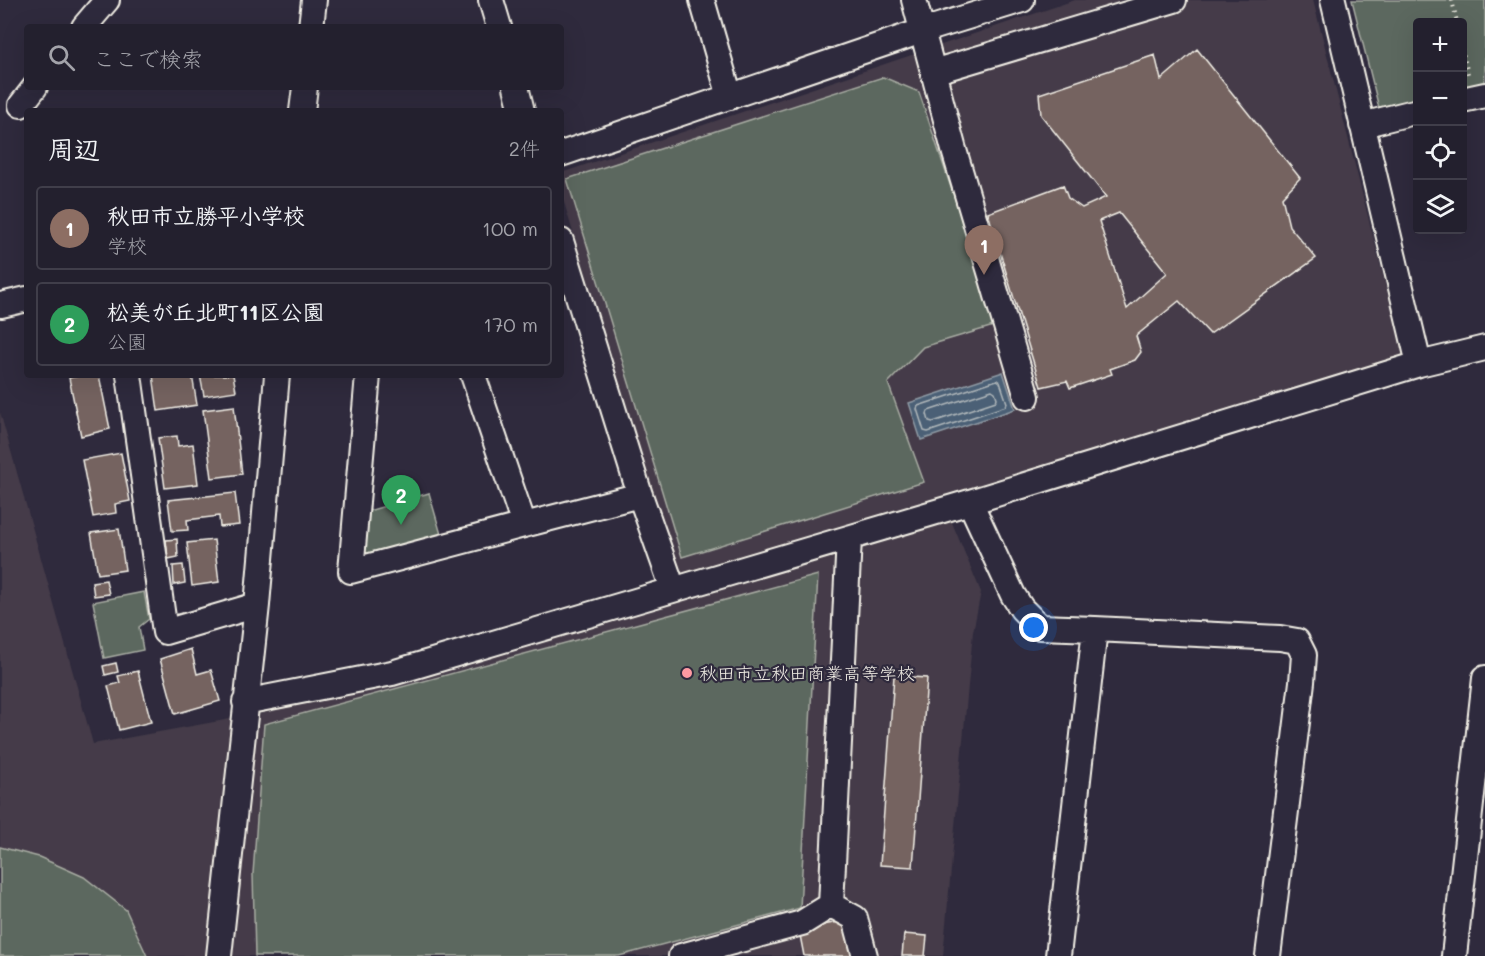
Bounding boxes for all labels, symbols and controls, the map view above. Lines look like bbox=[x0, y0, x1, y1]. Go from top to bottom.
map controls bbox=[1413, 18, 1467, 234]
button: + bbox=[1413, 18, 1467, 72]
search box bbox=[24, 24, 564, 90]
icon: search bbox=[45, 41, 78, 74]
text: ここで検索 bbox=[93, 44, 203, 73]
button: − bbox=[1413, 72, 1467, 126]
button: locate bbox=[1413, 126, 1467, 180]
text: 周辺 bbox=[48, 132, 100, 166]
text: 2件 bbox=[509, 135, 540, 161]
button: layers bbox=[1413, 180, 1467, 234]
text: 秋田市立勝平小学校 bbox=[107, 201, 305, 230]
text: 1 bbox=[65, 215, 74, 241]
text: 100 m bbox=[482, 215, 538, 241]
pin: 1 bbox=[964, 226, 1004, 275]
text: 学校 bbox=[107, 232, 147, 258]
text: 松美が丘北町11区公園 bbox=[107, 297, 325, 326]
text: 2 bbox=[64, 311, 75, 337]
text: 170 m bbox=[483, 311, 538, 337]
text: 公園 bbox=[107, 328, 147, 354]
pin: 2 bbox=[382, 476, 420, 525]
your location bbox=[1019, 613, 1048, 642]
place label: 秋田市立秋田商業高等学校 bbox=[699, 661, 915, 685]
marker: 秋田市立秋田商業高等学校 bbox=[680, 666, 694, 680]

